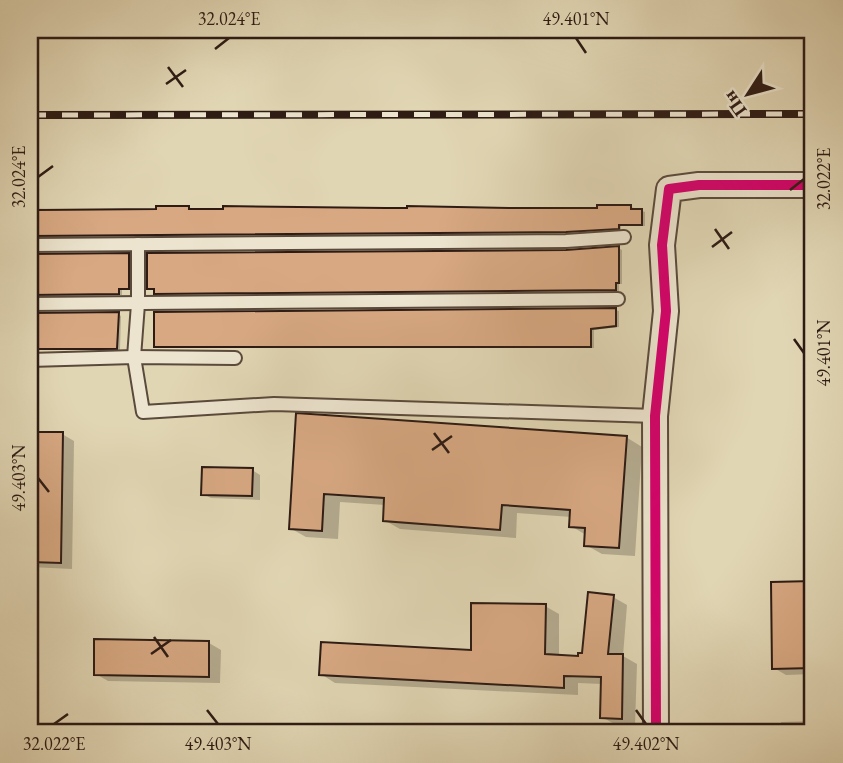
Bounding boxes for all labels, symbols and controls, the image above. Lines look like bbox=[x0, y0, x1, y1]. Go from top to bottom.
text: 32.024°E bbox=[198, 7, 260, 30]
text: 49.401°N bbox=[543, 7, 610, 30]
north arrow bbox=[714, 60, 784, 130]
text: Пн bbox=[717, 86, 752, 122]
text: 32.024°E bbox=[7, 146, 30, 208]
text: 32.022°E bbox=[812, 148, 835, 210]
text: 49.401°N bbox=[812, 319, 835, 386]
text: 49.403°N bbox=[7, 444, 30, 511]
text: 32.022°E bbox=[23, 732, 85, 755]
text: 49.403°N bbox=[185, 732, 252, 755]
text: 49.402°N bbox=[613, 732, 680, 755]

